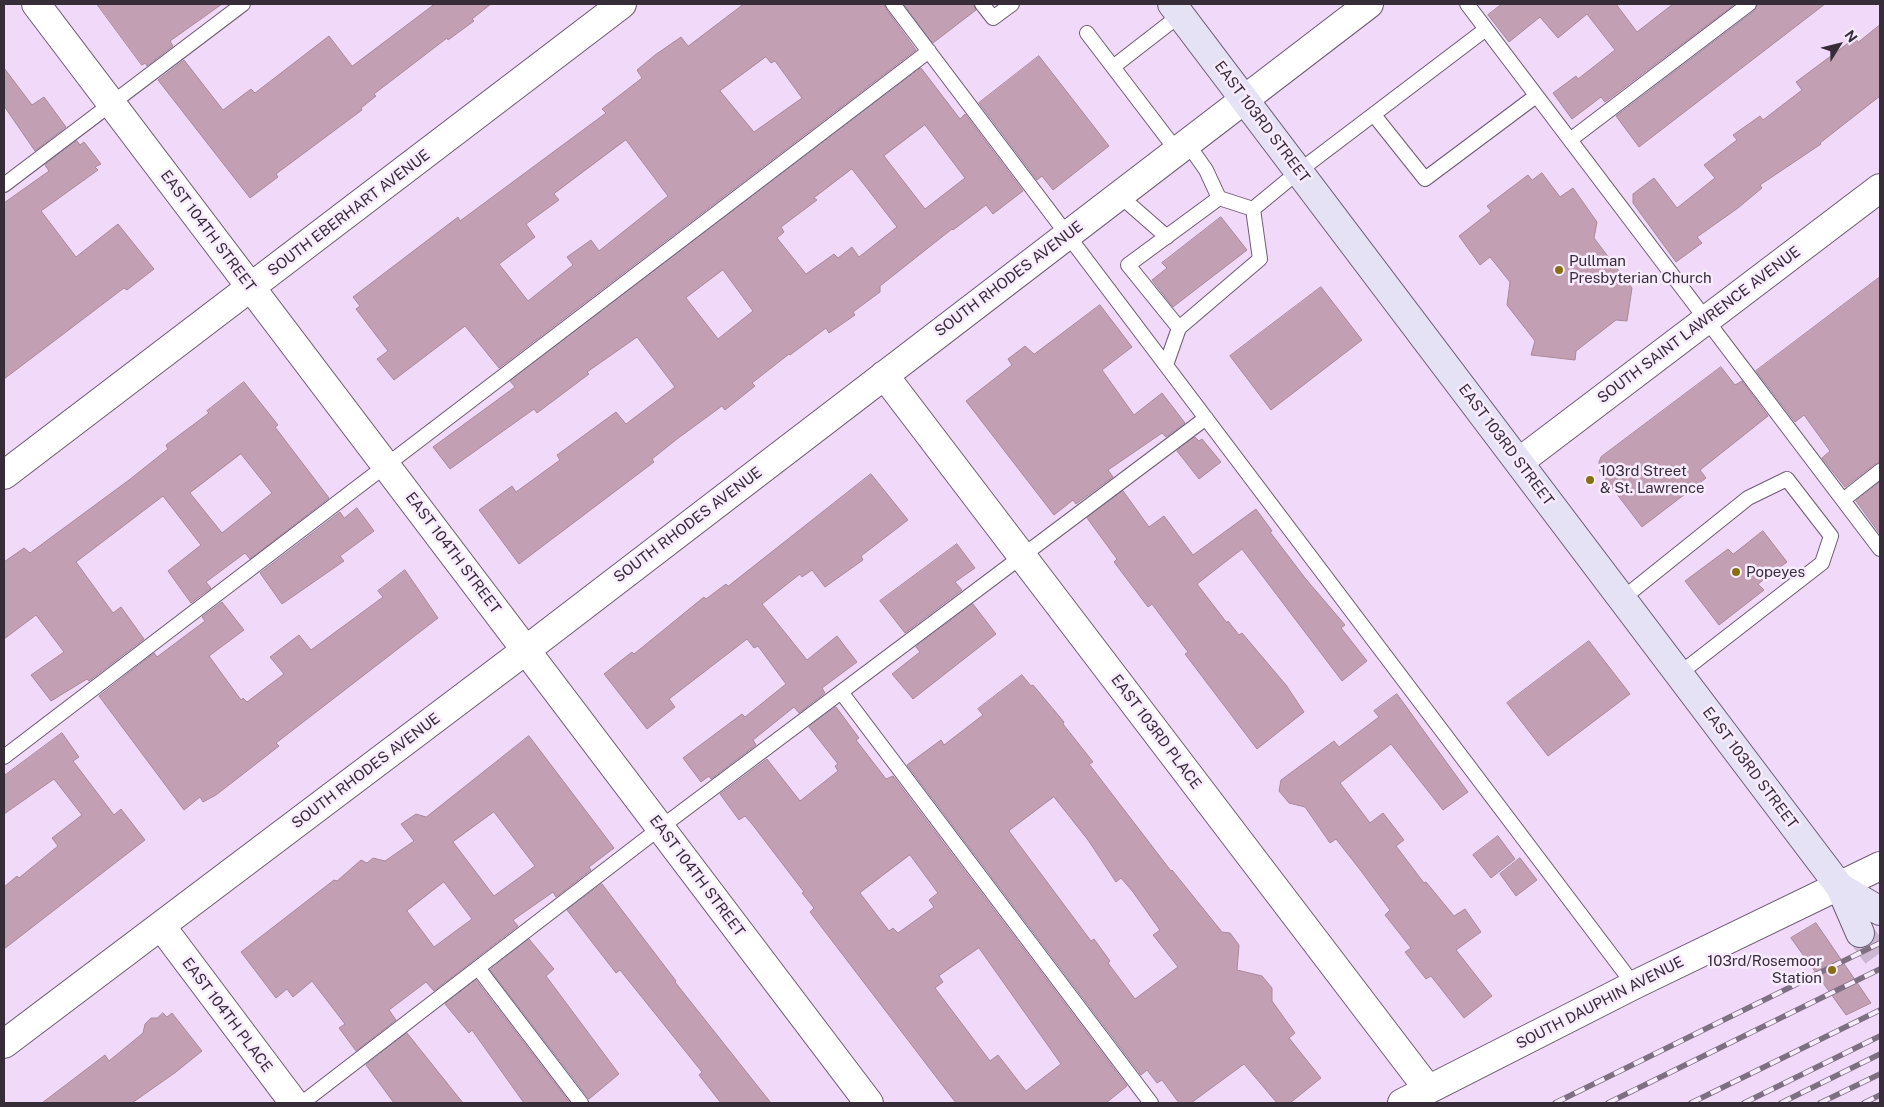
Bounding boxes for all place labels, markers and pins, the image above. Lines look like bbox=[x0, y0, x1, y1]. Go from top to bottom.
place label: Pullman Presbyterian Church bbox=[1569, 252, 1712, 287]
marker: Pullman Presbyterian Church bbox=[1553, 264, 1565, 276]
place label: 103rd Street & St. Lawrence bbox=[1600, 462, 1705, 497]
marker: 103rd Street & St. Lawrence bbox=[1584, 474, 1596, 486]
place label: Popeyes bbox=[1746, 563, 1805, 581]
marker: Popeyes bbox=[1730, 566, 1742, 578]
place label: 103rd/Rosemoor Station bbox=[1707, 952, 1822, 987]
marker: 103rd/Rosemoor Station bbox=[1826, 964, 1838, 976]

